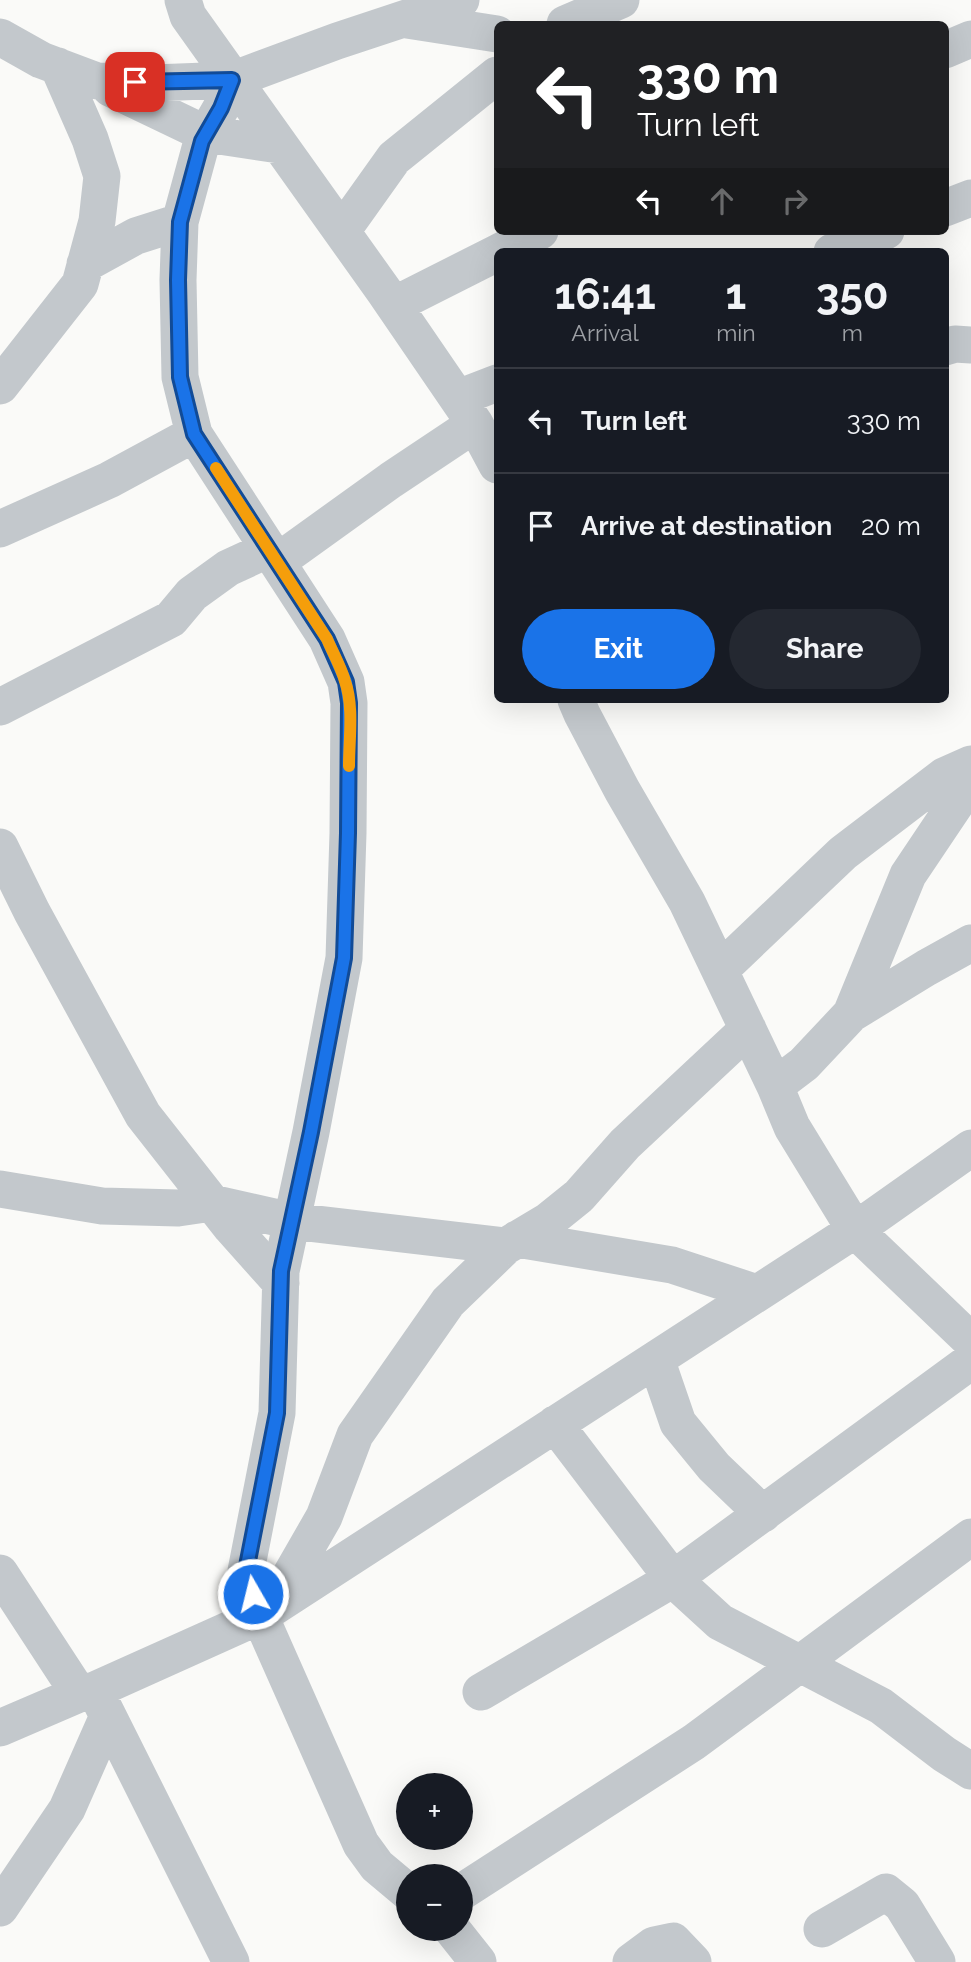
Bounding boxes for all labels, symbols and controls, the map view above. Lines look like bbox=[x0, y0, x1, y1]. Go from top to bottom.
text: 330 m bbox=[637, 47, 779, 104]
icon: left bbox=[522, 49, 613, 140]
pin bbox=[105, 52, 165, 112]
icon: arrive bbox=[116, 63, 154, 101]
text: Turn left bbox=[637, 106, 759, 143]
icon: left bbox=[630, 182, 668, 220]
icon: ahead bbox=[703, 182, 741, 220]
icon: right bbox=[776, 182, 814, 220]
text: 16:41 bbox=[554, 270, 656, 319]
text: 1 bbox=[726, 270, 746, 319]
text: 350 bbox=[816, 270, 889, 319]
text: Arrival bbox=[571, 319, 639, 346]
text: min bbox=[716, 319, 756, 346]
text: m bbox=[842, 319, 863, 346]
icon: left bbox=[522, 402, 560, 440]
text: Turn left bbox=[581, 406, 687, 436]
text: 330 m bbox=[847, 406, 921, 436]
icon: arrive bbox=[522, 507, 560, 545]
text: Arrive at destination bbox=[581, 511, 832, 541]
text: 20 m bbox=[861, 511, 921, 541]
button: Exit bbox=[522, 609, 715, 689]
button: Share bbox=[729, 609, 921, 689]
position arrow bbox=[216, 1557, 290, 1631]
map controls bbox=[396, 1773, 473, 1941]
button: + bbox=[396, 1773, 473, 1850]
button: − bbox=[396, 1864, 473, 1941]

